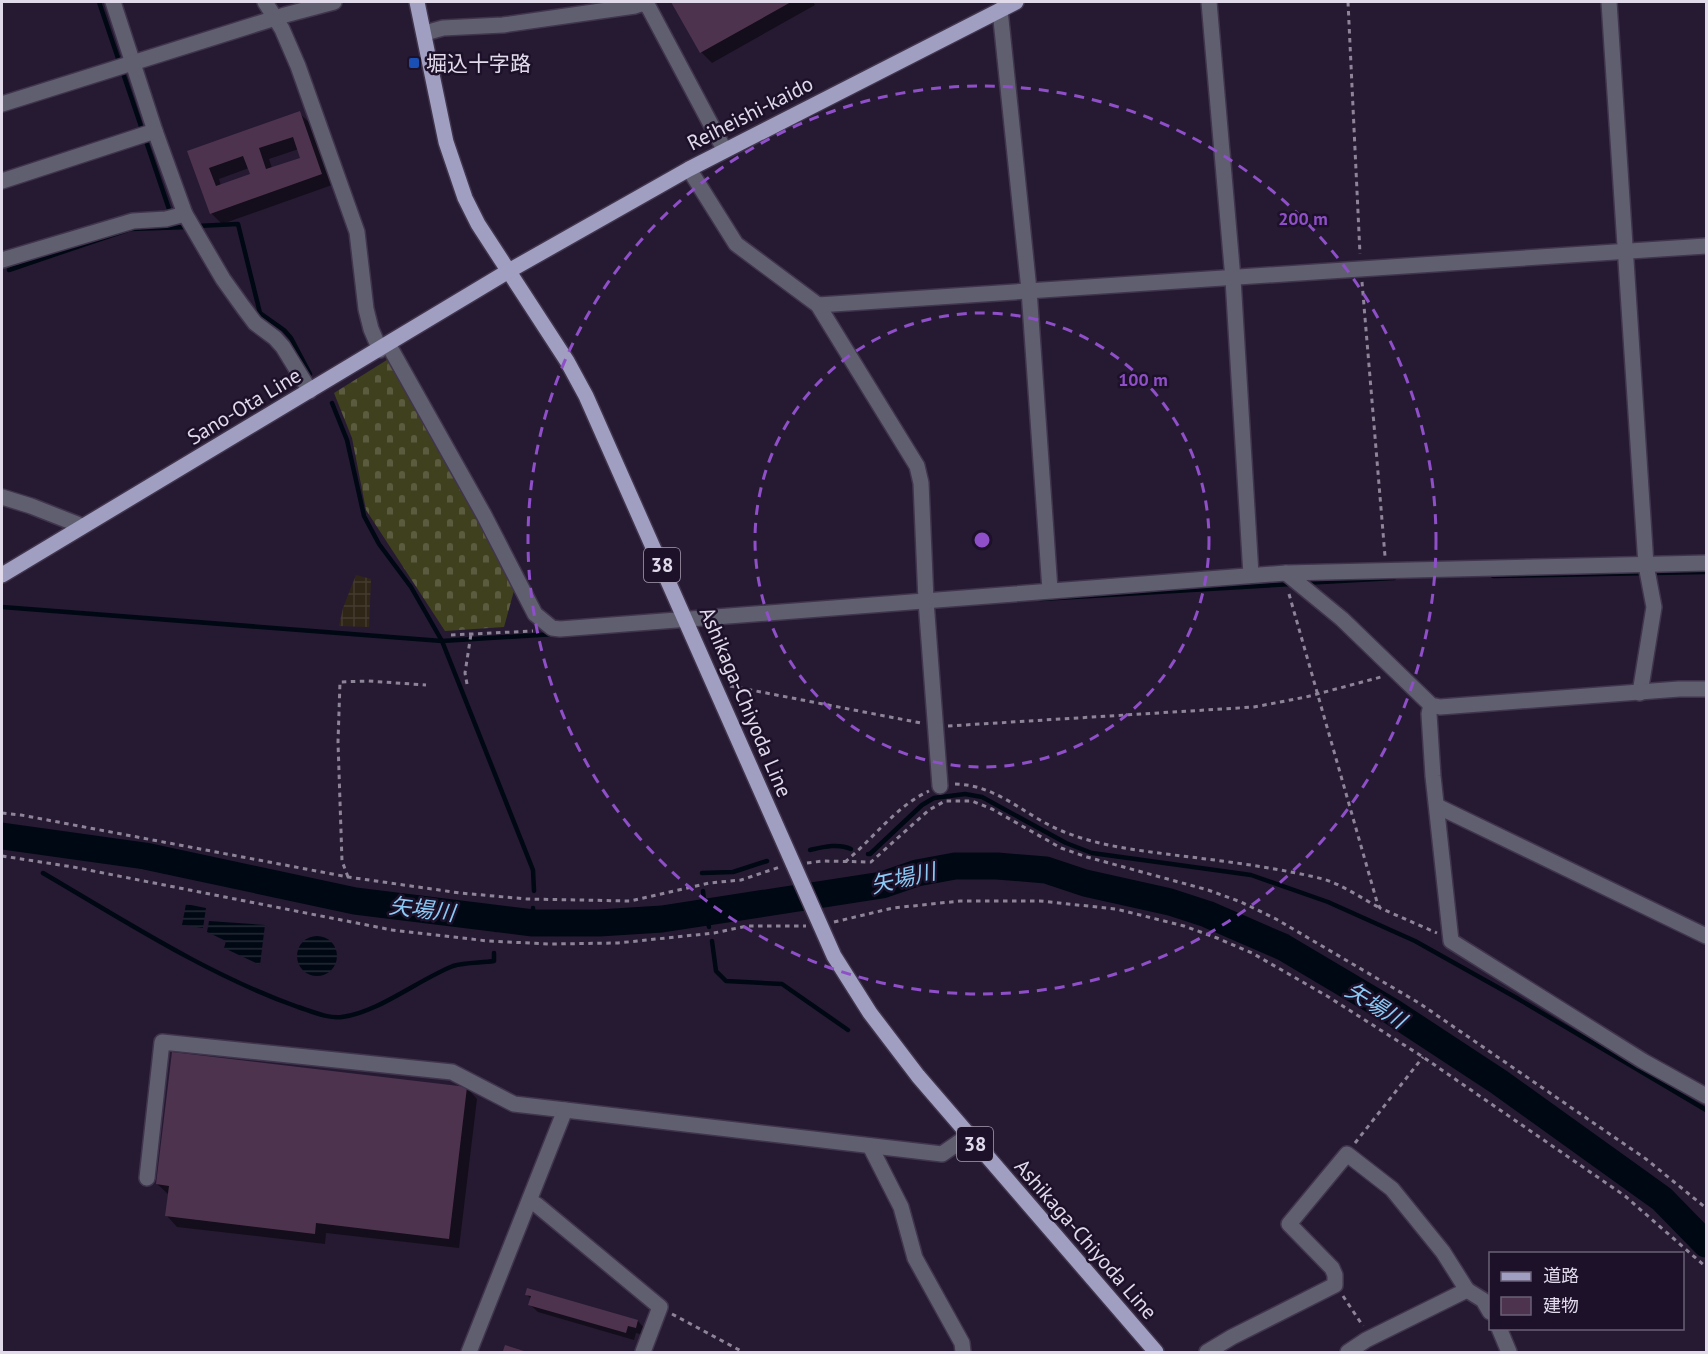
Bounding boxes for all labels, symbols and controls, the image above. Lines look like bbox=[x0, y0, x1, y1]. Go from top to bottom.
place label: 堀込十字路 bbox=[426, 50, 531, 77]
marker: 堀込十字路 bbox=[407, 56, 421, 70]
street label: Reiheishi-kaido bbox=[683, 70, 817, 156]
text: 200 m bbox=[1278, 207, 1328, 230]
street label: Sano-Ota Line bbox=[182, 361, 306, 451]
text: 100 m bbox=[1118, 368, 1168, 391]
centre of rings bbox=[972, 530, 992, 550]
road number: 38 bbox=[644, 548, 680, 582]
street label: Ashikaga-Chiyoda Line bbox=[694, 603, 798, 801]
water label: 矢場川 bbox=[868, 856, 940, 899]
water label: 矢場川 bbox=[388, 891, 458, 927]
water label: 矢場川 bbox=[1341, 976, 1413, 1035]
road number: 38 bbox=[957, 1127, 993, 1161]
street label: Ashikaga-Chiyoda Line bbox=[1009, 1153, 1163, 1325]
legend bbox=[1489, 1252, 1684, 1330]
text: 道路 bbox=[1543, 1264, 1579, 1287]
text: 建物 bbox=[1543, 1294, 1579, 1317]

